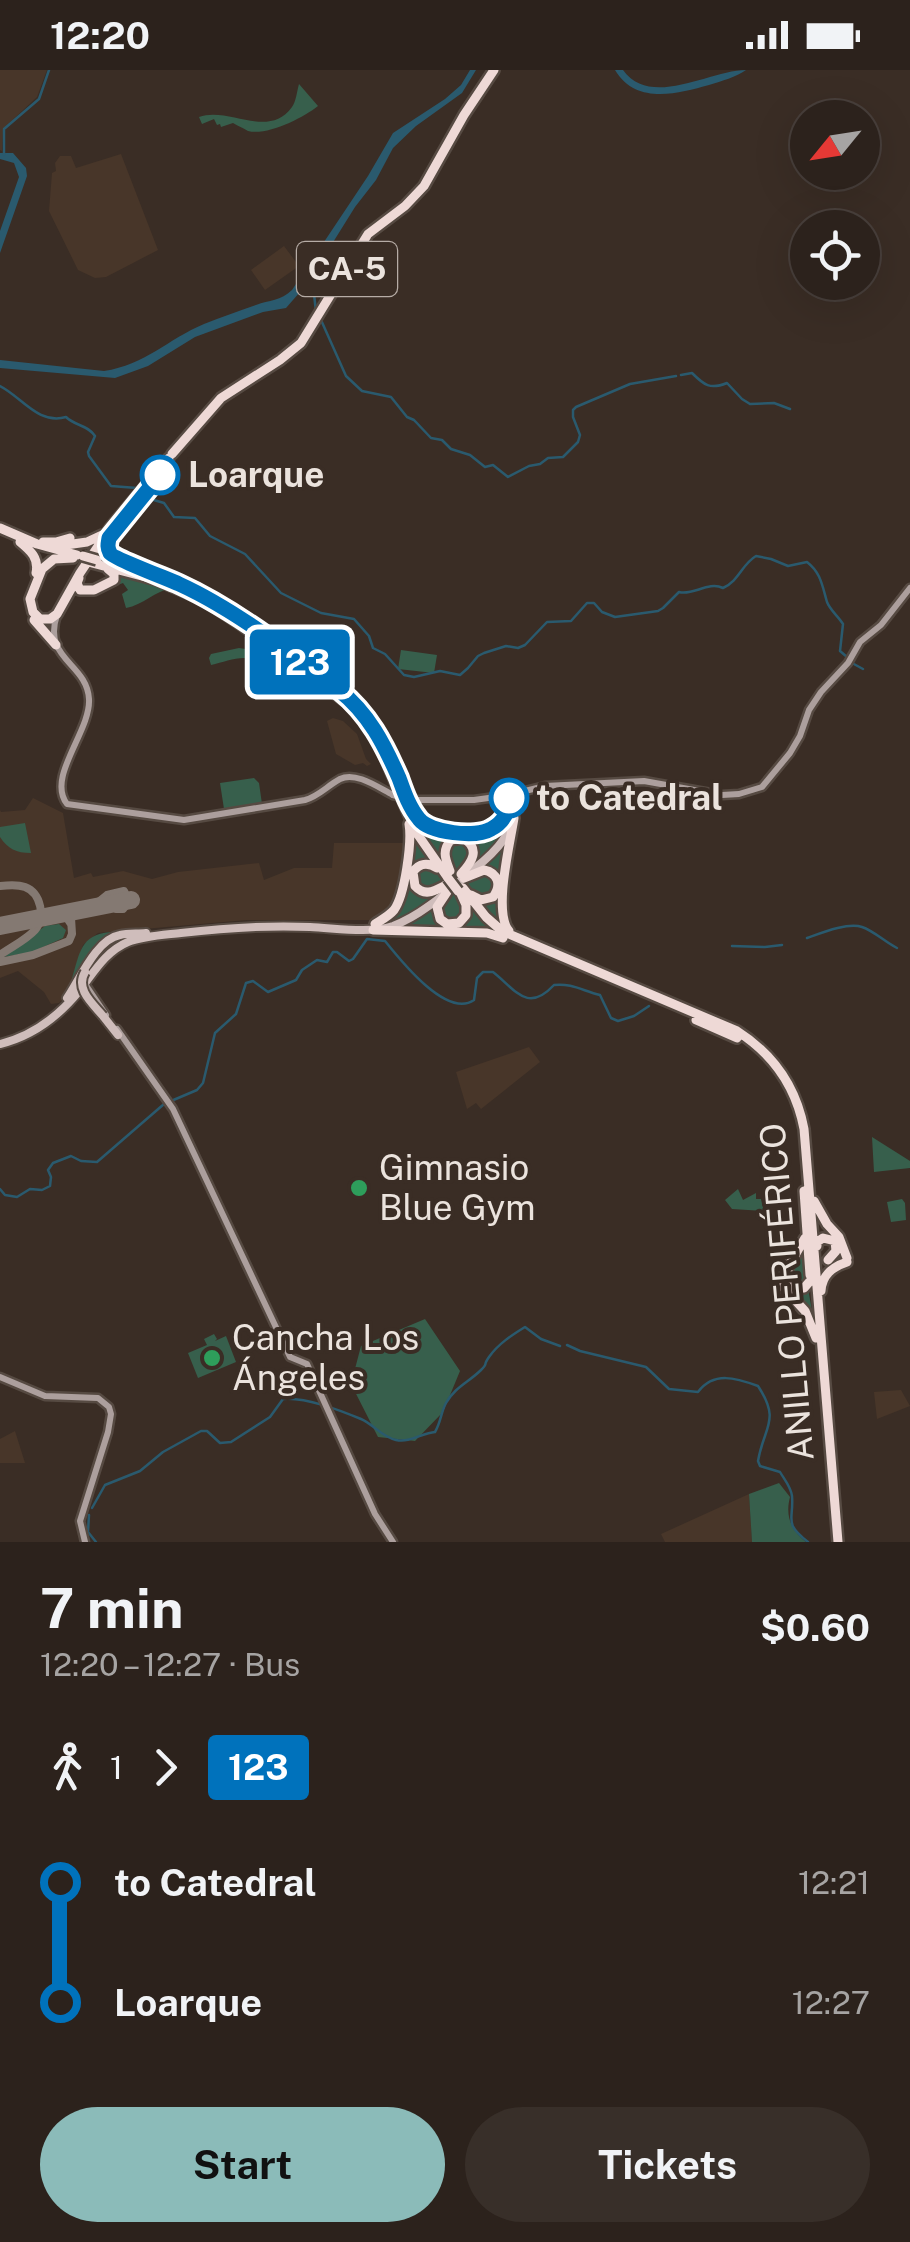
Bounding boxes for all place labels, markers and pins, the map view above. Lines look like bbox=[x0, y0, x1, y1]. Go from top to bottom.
place label: Loarque bbox=[188, 454, 324, 495]
marker: Loarque bbox=[141, 456, 179, 494]
place label: to Catedral bbox=[536, 777, 723, 818]
marker: to Catedral bbox=[490, 779, 528, 817]
place label: Gimnasio Blue Gym bbox=[379, 1147, 536, 1228]
marker: Gimnasio Blue Gym bbox=[348, 1177, 370, 1199]
place label: Cancha Los Ángeles bbox=[232, 1317, 419, 1398]
marker: Cancha Los Ángeles bbox=[201, 1347, 223, 1369]

